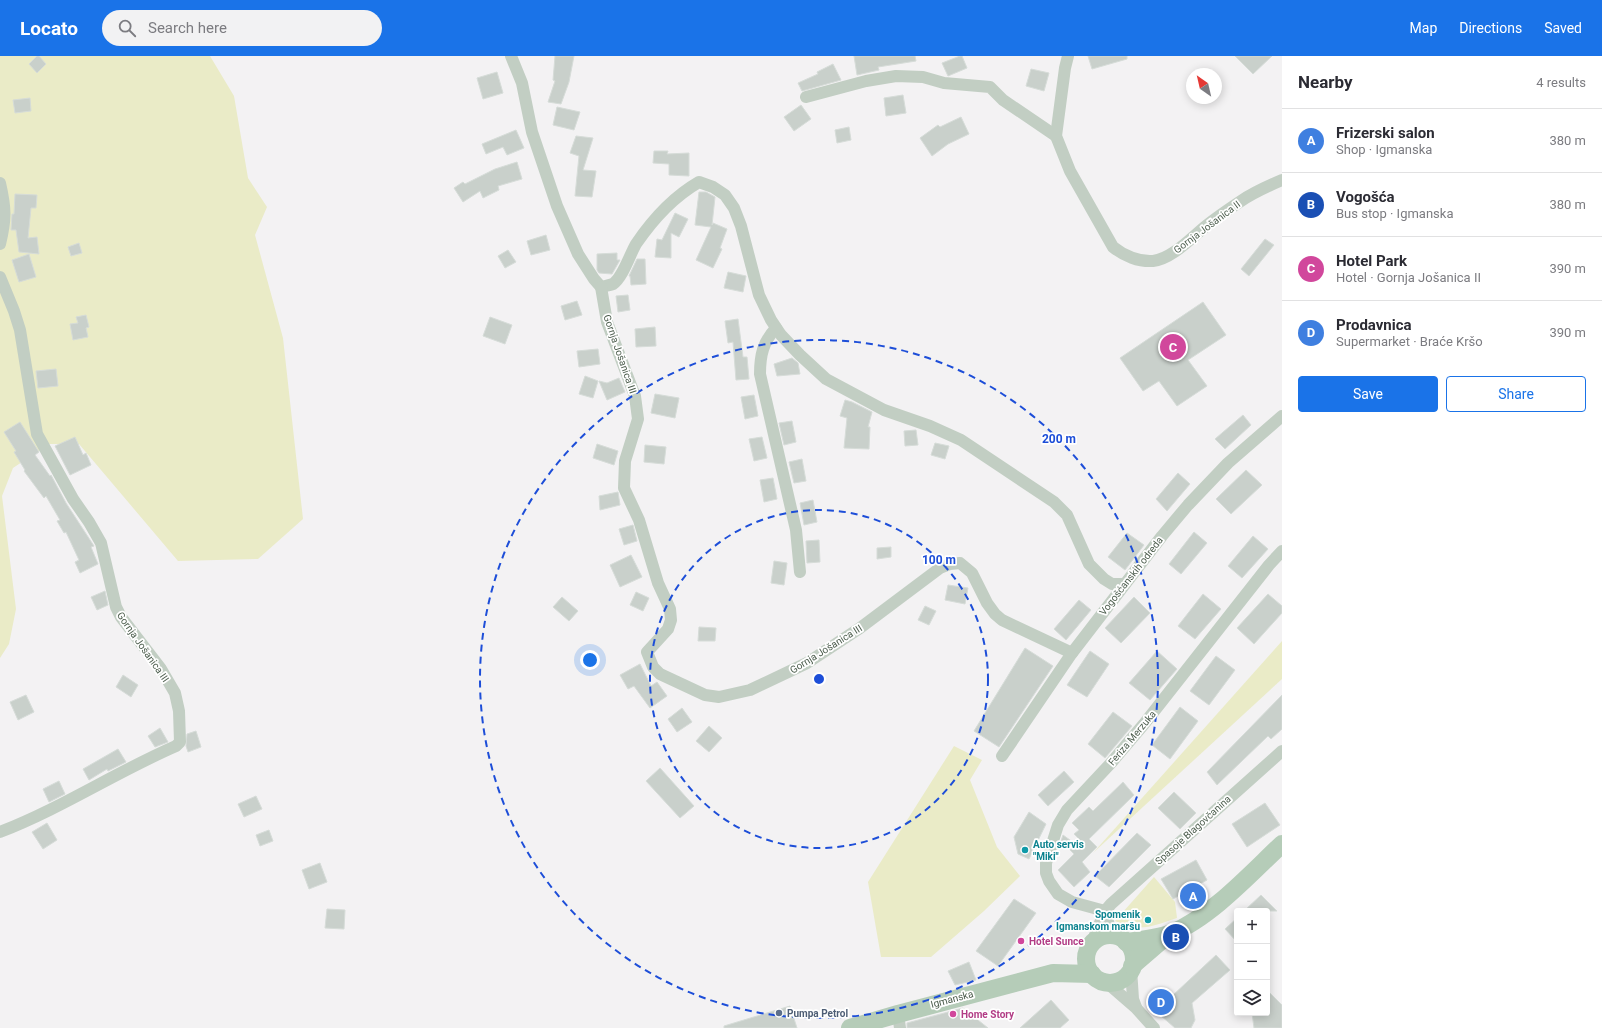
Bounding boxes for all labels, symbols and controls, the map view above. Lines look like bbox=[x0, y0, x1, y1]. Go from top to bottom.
search box bbox=[102, 10, 382, 46]
text: Locato bbox=[20, 17, 78, 40]
icon: search bbox=[116, 17, 138, 39]
text: Search here bbox=[148, 19, 227, 37]
text: Map bbox=[1410, 20, 1437, 36]
text: Directions bbox=[1459, 20, 1522, 36]
text: Saved bbox=[1544, 20, 1582, 36]
north arrow bbox=[1186, 68, 1222, 104]
text: Nearby bbox=[1298, 72, 1353, 92]
text: 4 results bbox=[1536, 75, 1586, 90]
text: Frizerski salon bbox=[1336, 124, 1435, 142]
text: A bbox=[1307, 133, 1315, 148]
text: 380 m bbox=[1549, 133, 1586, 148]
text: Shop · Igmanska bbox=[1336, 142, 1432, 157]
text: Vogošća bbox=[1336, 188, 1395, 206]
text: B bbox=[1307, 197, 1315, 212]
text: 380 m bbox=[1549, 197, 1586, 212]
street label: Gornja Jošanica II bbox=[1172, 199, 1242, 255]
text: Bus stop · Igmanska bbox=[1336, 206, 1453, 221]
text: Hotel Park bbox=[1336, 252, 1407, 270]
text: C bbox=[1307, 261, 1315, 276]
text: 390 m bbox=[1549, 261, 1586, 276]
text: Hotel · Gornja Jošanica II bbox=[1336, 270, 1481, 285]
street label: Gornja Jošanica III bbox=[601, 313, 639, 395]
text: Prodavnica bbox=[1336, 316, 1412, 334]
text: D bbox=[1307, 325, 1315, 340]
text: 390 m bbox=[1549, 325, 1586, 340]
pin: C bbox=[1160, 332, 1186, 362]
text: Supermarket · Braće Kršo bbox=[1336, 334, 1483, 349]
button: Save bbox=[1298, 376, 1438, 412]
button: Share bbox=[1446, 376, 1586, 412]
text: 200 m bbox=[1042, 432, 1076, 446]
street label: Vogošćanskih odreda bbox=[1097, 535, 1165, 617]
text: 100 m bbox=[922, 553, 956, 567]
street label: Gornja Jošanica III bbox=[115, 610, 171, 684]
street label: Gornja Jošanica III bbox=[788, 622, 864, 676]
your location bbox=[580, 650, 600, 670]
centre of rings bbox=[812, 672, 826, 686]
street label: Feriza Merzuka bbox=[1106, 708, 1158, 768]
street label: Spasoje Blagovčanina bbox=[1153, 793, 1233, 867]
place label: Auto servis "Miki" bbox=[1033, 839, 1084, 862]
marker: Auto servis "Miki" bbox=[1020, 845, 1030, 855]
pin: A bbox=[1180, 881, 1206, 911]
map controls bbox=[1234, 908, 1270, 1016]
button: + bbox=[1234, 908, 1270, 944]
place label: Spomenik Igmanskom maršu bbox=[1056, 909, 1141, 932]
marker: Spomenik Igmanskom maršu bbox=[1143, 915, 1153, 925]
pin: B bbox=[1163, 922, 1189, 952]
marker: Hotel Sunce bbox=[1016, 936, 1026, 946]
place label: Hotel Sunce bbox=[1029, 936, 1084, 947]
button: − bbox=[1234, 944, 1270, 980]
button: layers bbox=[1234, 980, 1270, 1016]
pin: D bbox=[1148, 987, 1174, 1017]
street label: Igmanska bbox=[929, 988, 975, 1010]
marker: Pumpa Petrol bbox=[774, 1008, 784, 1018]
place label: Pumpa Petrol bbox=[787, 1008, 848, 1019]
marker: Home Story bbox=[948, 1009, 958, 1019]
place label: Home Story bbox=[961, 1009, 1015, 1020]

